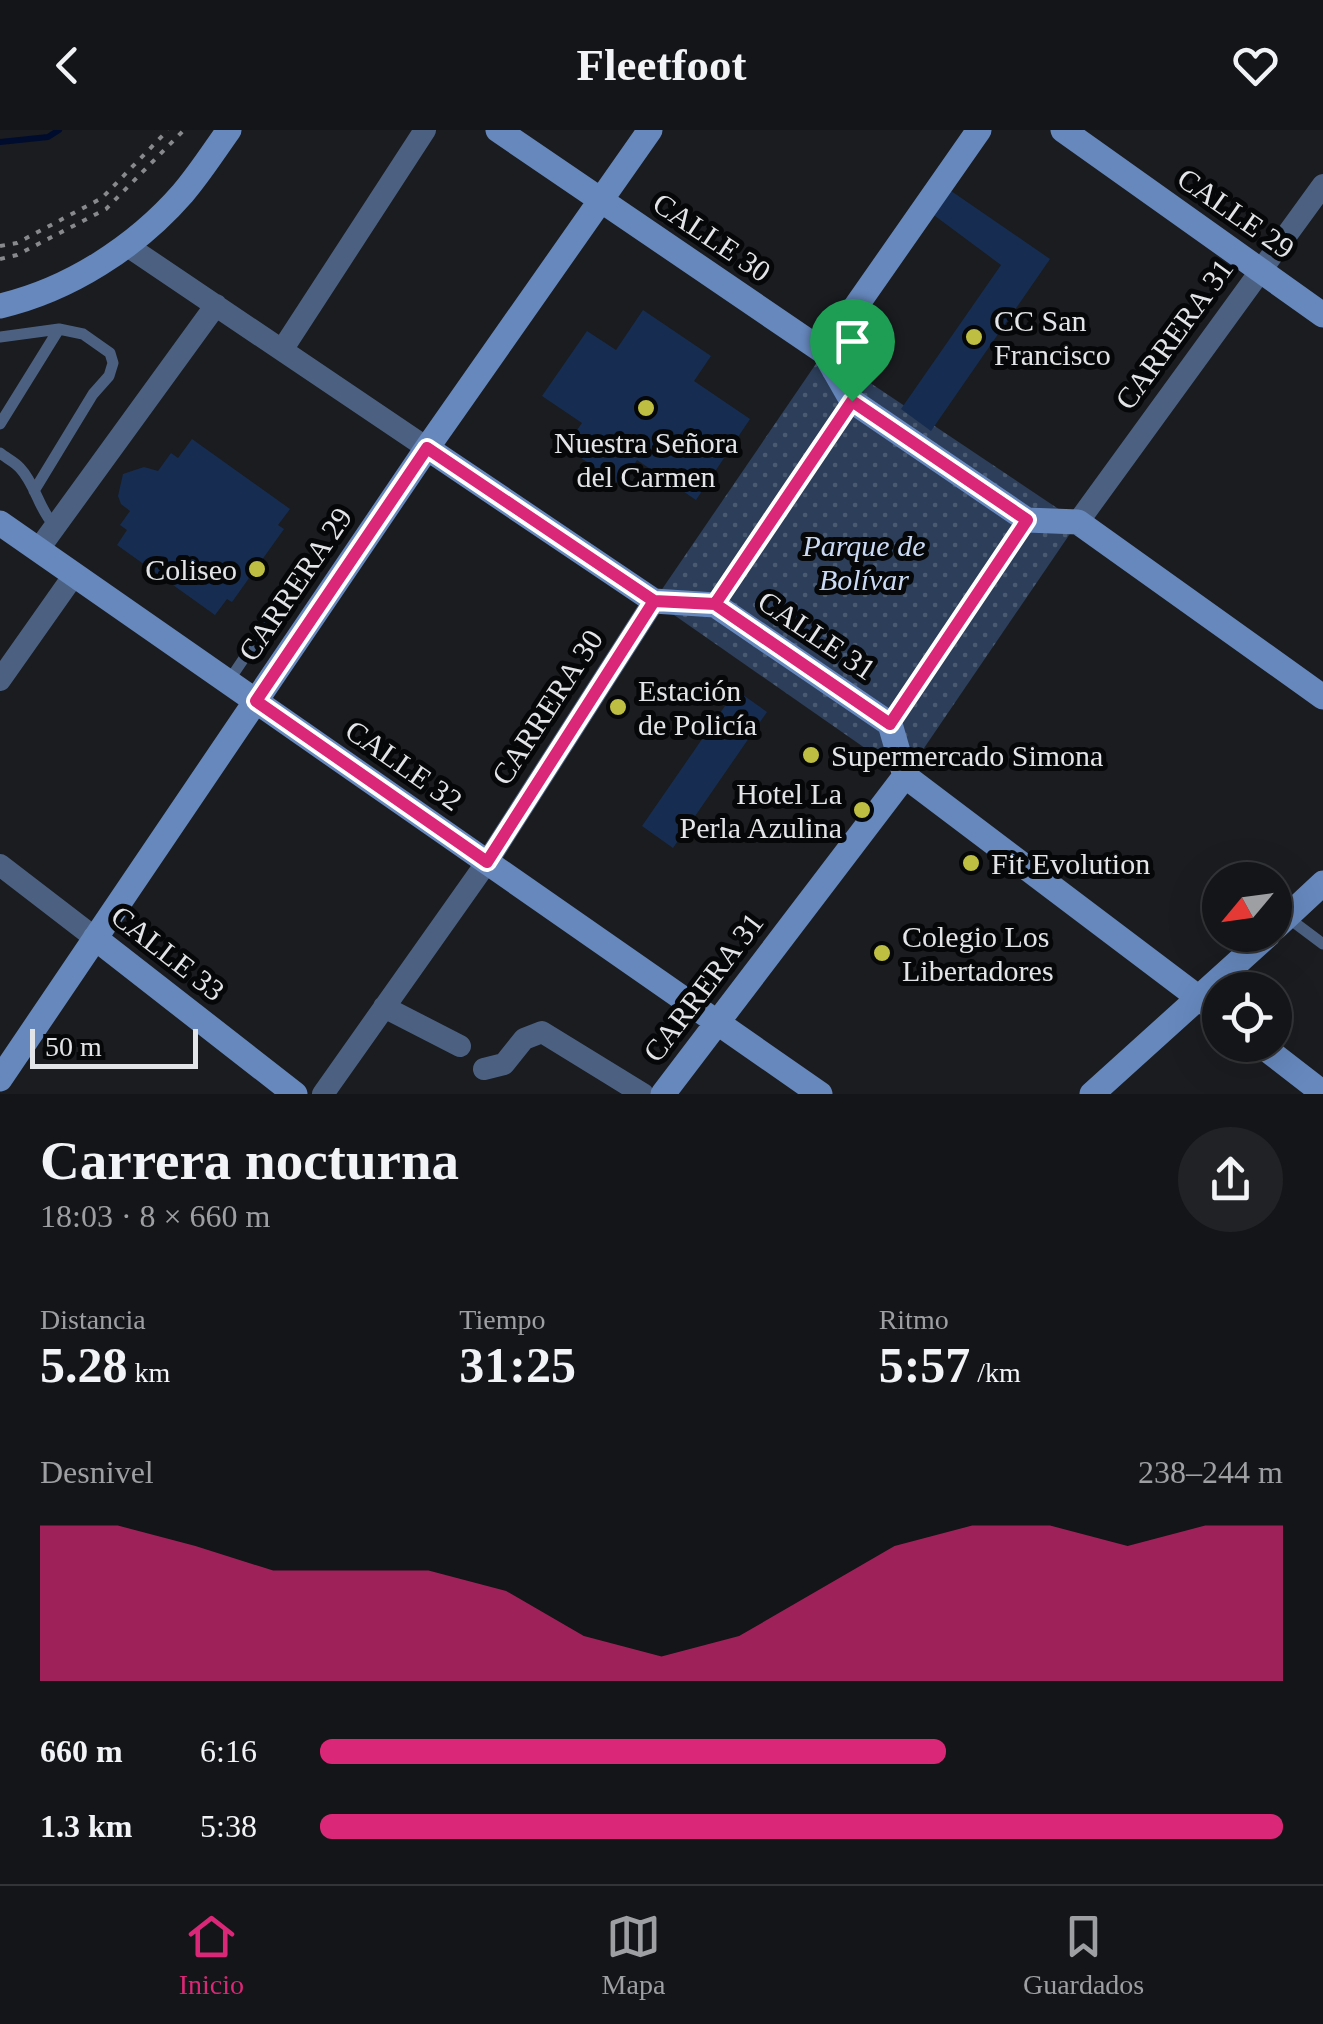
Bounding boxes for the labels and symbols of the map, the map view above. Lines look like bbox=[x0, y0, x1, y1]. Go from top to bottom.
street label: CALLE 29 bbox=[1172, 161, 1300, 265]
street label: CALLE 30 bbox=[647, 186, 777, 288]
street label: CARRERA 31 bbox=[1108, 252, 1240, 416]
pin bbox=[810, 299, 895, 402]
place label: CC San Francisco bbox=[994, 304, 1111, 371]
marker: CC San Francisco bbox=[963, 326, 985, 348]
marker: Nuestra Señora del Carmen bbox=[635, 397, 657, 419]
place label: Nuestra Señora del Carmen bbox=[554, 426, 738, 493]
street label: CARRERA 29 bbox=[232, 501, 358, 667]
park label: Parque de Bolívar bbox=[801, 529, 926, 596]
place label: Coliseo bbox=[145, 553, 237, 586]
marker: Coliseo bbox=[246, 558, 268, 580]
street label: CALLE 31 bbox=[752, 584, 882, 686]
street label: CARRERA 30 bbox=[485, 624, 609, 790]
place label: Estación de Policía bbox=[638, 674, 757, 741]
marker: Estación de Policía bbox=[607, 696, 629, 718]
street label: CALLE 32 bbox=[340, 713, 468, 817]
place label: Supermercado Simona bbox=[831, 739, 1103, 772]
marker: Supermercado Simona bbox=[800, 744, 822, 766]
place label: Hotel La Perla Azulina bbox=[680, 777, 842, 844]
marker: Hotel La Perla Azulina bbox=[851, 799, 873, 821]
place label: Fit Evolution bbox=[991, 847, 1150, 880]
marker: Fit Evolution bbox=[960, 852, 982, 874]
north arrow bbox=[1202, 862, 1292, 952]
street label: CALLE 33 bbox=[105, 899, 231, 1007]
street label: CARRERA 31 bbox=[636, 906, 770, 1068]
place label: Colegio Los Libertadores bbox=[902, 920, 1054, 987]
marker: Colegio Los Libertadores bbox=[871, 942, 893, 964]
scale bar bbox=[30, 1024, 198, 1068]

